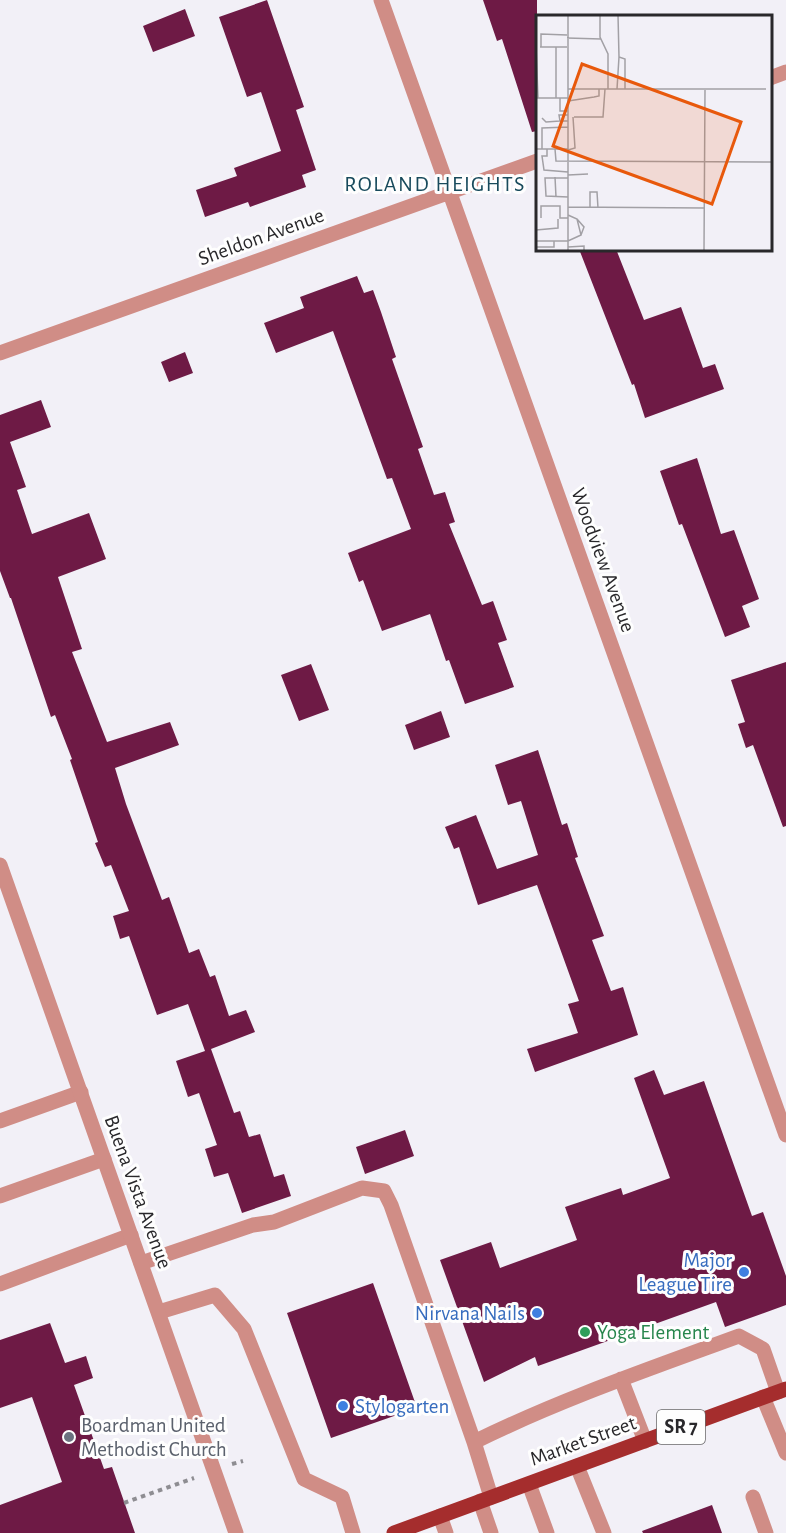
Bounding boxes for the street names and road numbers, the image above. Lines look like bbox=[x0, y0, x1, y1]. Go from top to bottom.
street label: Sheldon Avenue bbox=[195, 205, 327, 269]
street label: Woodview Avenue bbox=[567, 485, 639, 635]
street label: Buena Vista Avenue bbox=[101, 1113, 175, 1271]
road number: SR 7 bbox=[657, 1410, 705, 1444]
street label: Market Street bbox=[527, 1412, 639, 1470]

